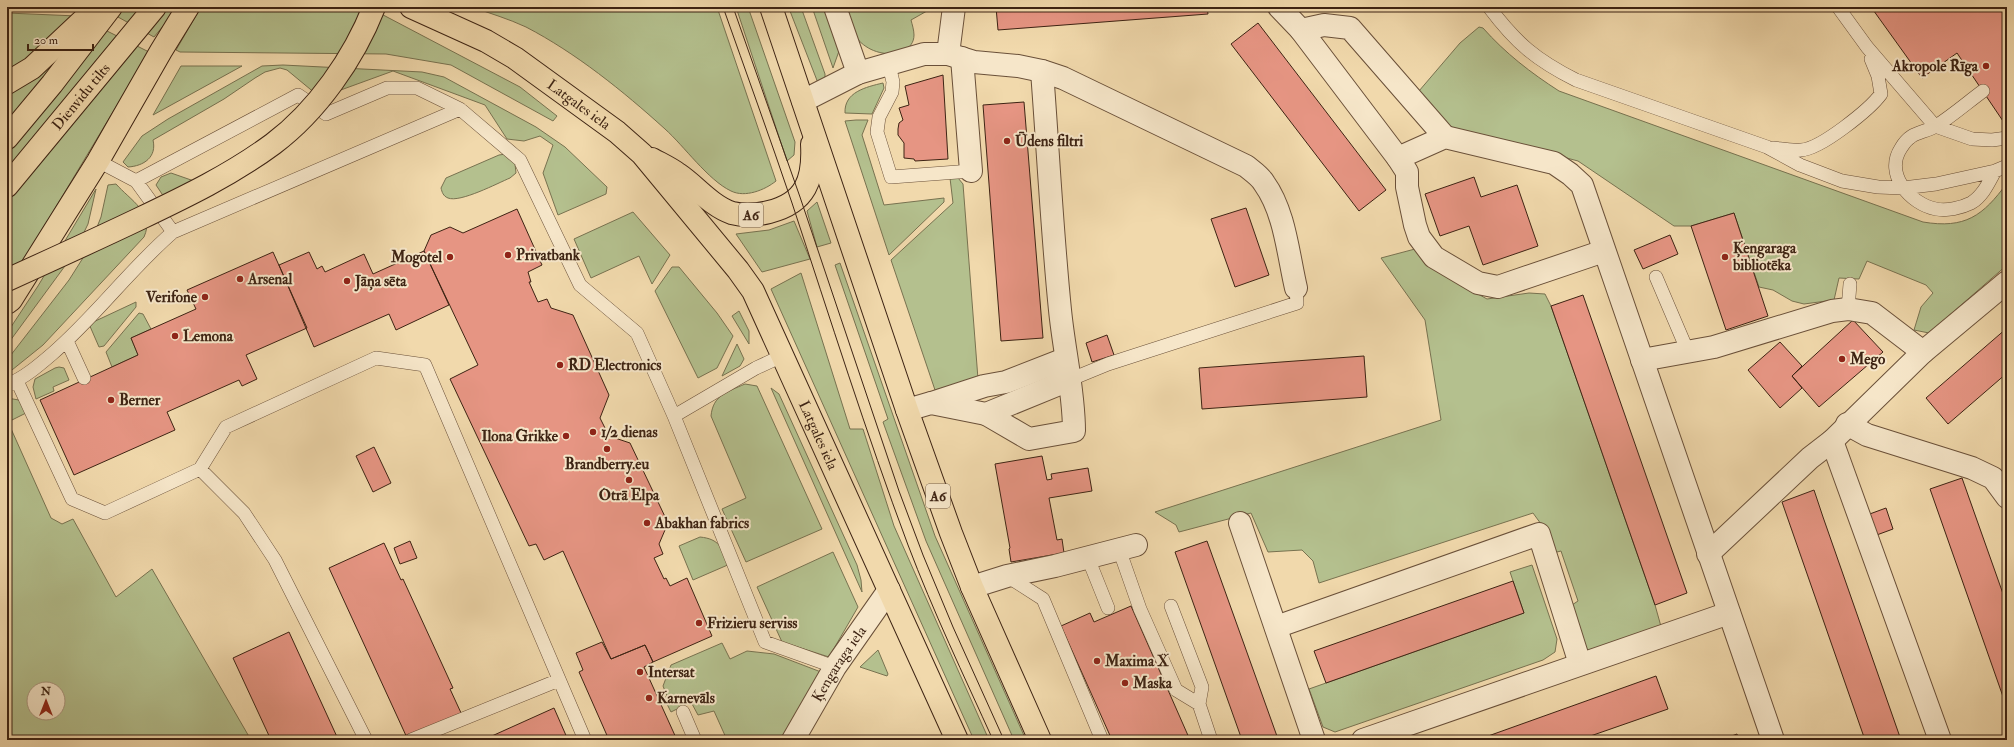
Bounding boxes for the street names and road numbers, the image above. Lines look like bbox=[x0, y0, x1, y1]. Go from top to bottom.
street label: Dienvidu tilts bbox=[48, 60, 115, 134]
street label: Latgales iela bbox=[543, 75, 615, 135]
road number: A6 bbox=[739, 203, 763, 227]
street label: Latgales iela bbox=[794, 398, 842, 474]
road number: A6 bbox=[926, 484, 950, 508]
street label: Ķengaraga iela bbox=[808, 622, 871, 705]

